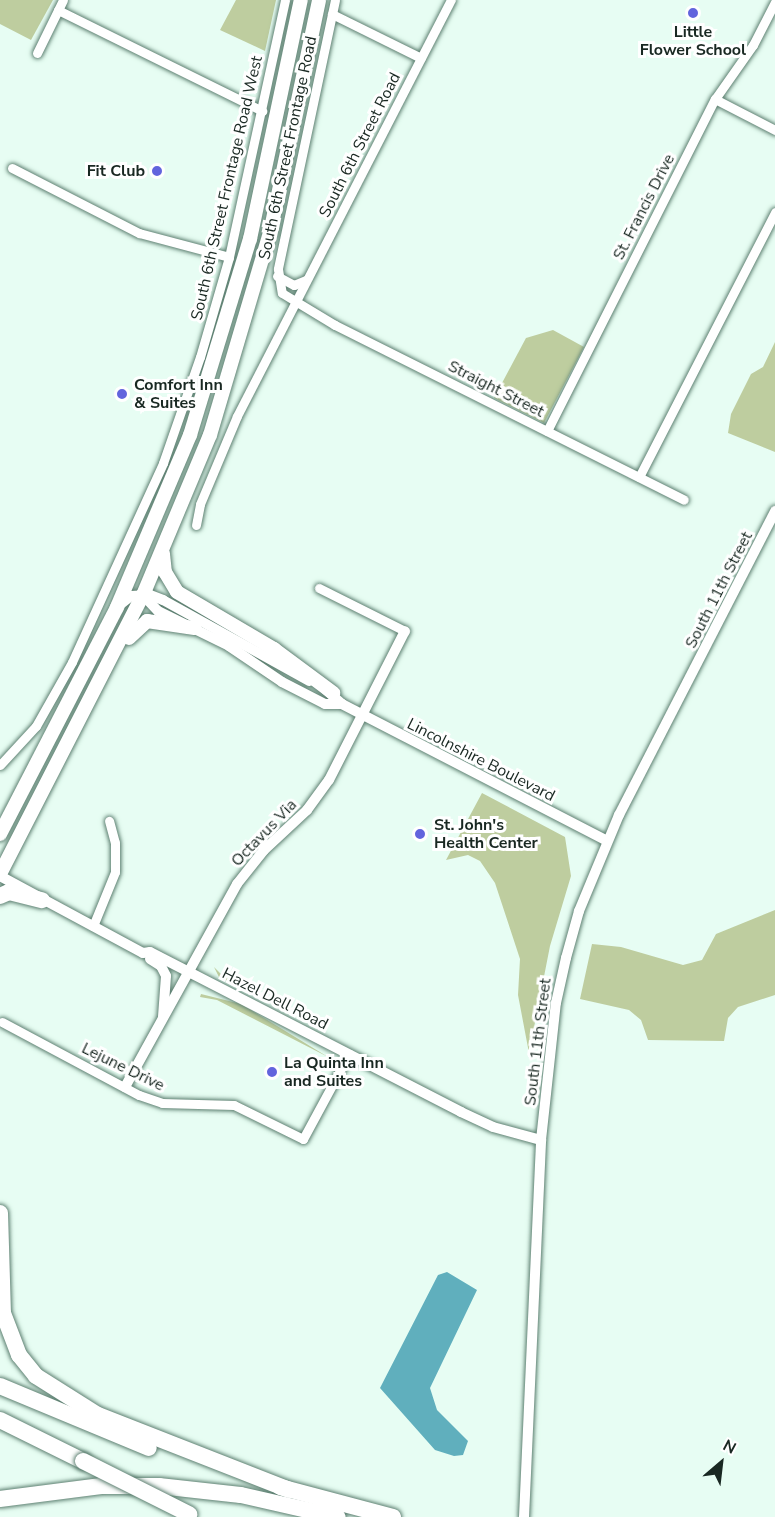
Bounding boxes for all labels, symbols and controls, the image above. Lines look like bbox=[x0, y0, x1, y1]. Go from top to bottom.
marker: Little Flower School bbox=[686, 6, 700, 20]
place label: Little Flower School bbox=[640, 22, 746, 60]
street label: South 6th Street Frontage Road bbox=[255, 34, 321, 262]
street label: South 6th Street Frontage Road West bbox=[187, 54, 267, 322]
street label: South 6th Street Road bbox=[315, 69, 405, 221]
street label: St. Francis Drive bbox=[609, 151, 679, 263]
place label: Fit Club bbox=[87, 161, 145, 181]
marker: Fit Club bbox=[150, 164, 164, 178]
street label: Straight Street bbox=[445, 357, 547, 421]
place label: Comfort Inn & Suites bbox=[134, 375, 223, 413]
marker: Comfort Inn & Suites bbox=[115, 387, 129, 401]
street label: South 11th Street bbox=[681, 529, 757, 651]
street label: Lincolnshire Boulevard bbox=[404, 714, 558, 806]
street label: Octavus Via bbox=[227, 795, 301, 871]
place label: St. John's Health Center bbox=[434, 815, 538, 853]
marker: St. John's Health Center bbox=[411, 825, 429, 843]
street label: Hazel Dell Road bbox=[219, 964, 331, 1034]
street label: South 11th Street bbox=[521, 977, 555, 1107]
street label: Lejune Drive bbox=[79, 1039, 167, 1095]
place label: La Quinta Inn and Suites bbox=[284, 1053, 384, 1091]
marker: La Quinta Inn and Suites bbox=[265, 1065, 279, 1079]
north arrow bbox=[691, 1433, 751, 1493]
text: N bbox=[719, 1435, 740, 1460]

